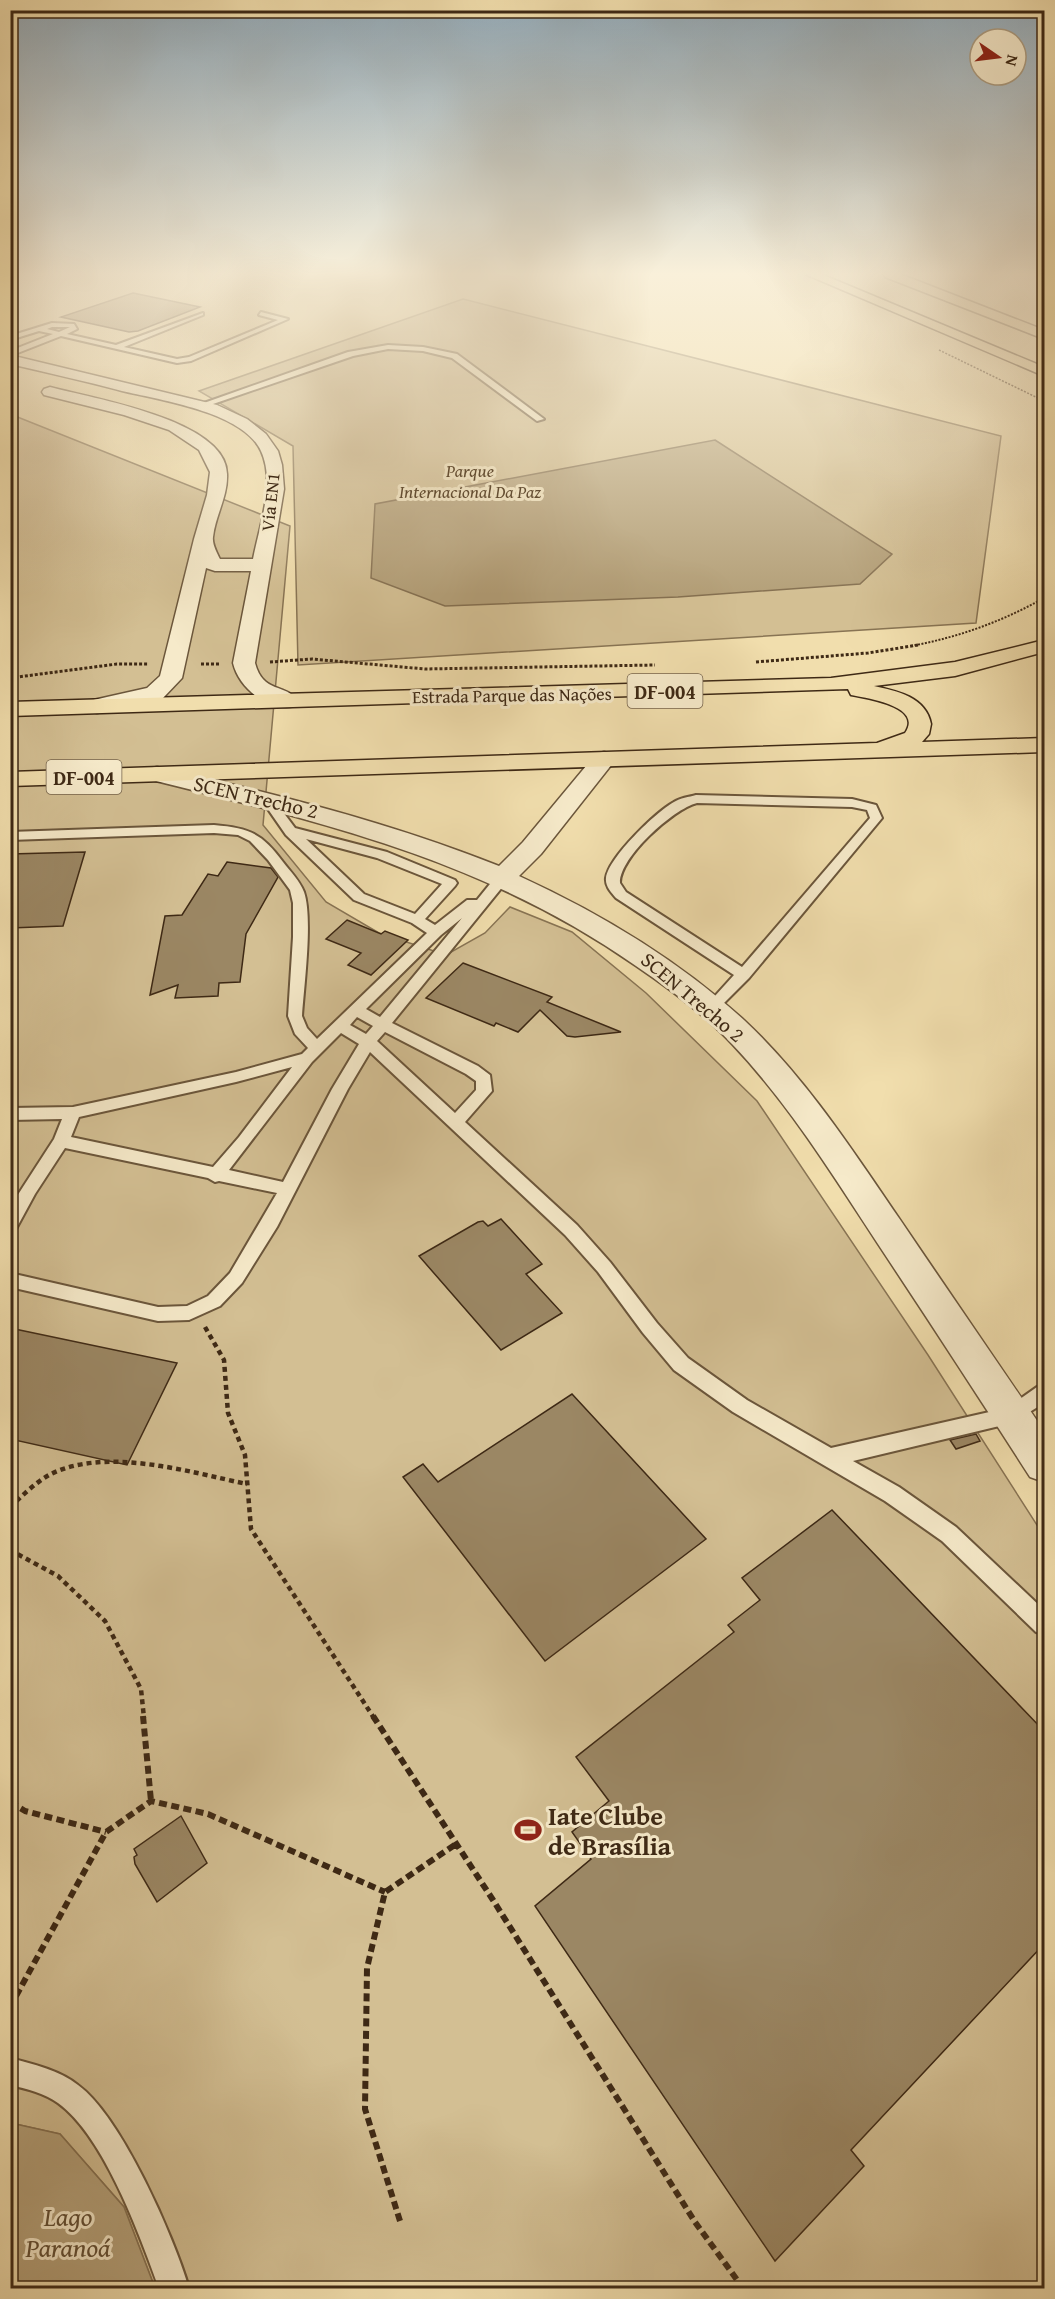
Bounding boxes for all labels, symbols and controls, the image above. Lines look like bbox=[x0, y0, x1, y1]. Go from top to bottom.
north arrow bbox=[968, 27, 1028, 87]
text: N bbox=[1000, 53, 1025, 69]
park label: Parque Internacional Da Paz bbox=[399, 457, 541, 505]
street label: Via EN1 bbox=[253, 471, 287, 533]
road number: DF-004 bbox=[628, 674, 702, 708]
street label: Estrada Parque das Nações bbox=[412, 680, 612, 710]
road number: DF-004 bbox=[46, 760, 122, 794]
street label: SCEN Trecho 2 bbox=[191, 768, 321, 826]
street label: SCEN Trecho 2 bbox=[634, 944, 752, 1050]
place label: Iate Clube de Brasília bbox=[548, 1796, 672, 1865]
sports icon: Iate Clube de Brasília bbox=[513, 1815, 543, 1845]
water label: Lago Paranoá bbox=[25, 2196, 111, 2267]

